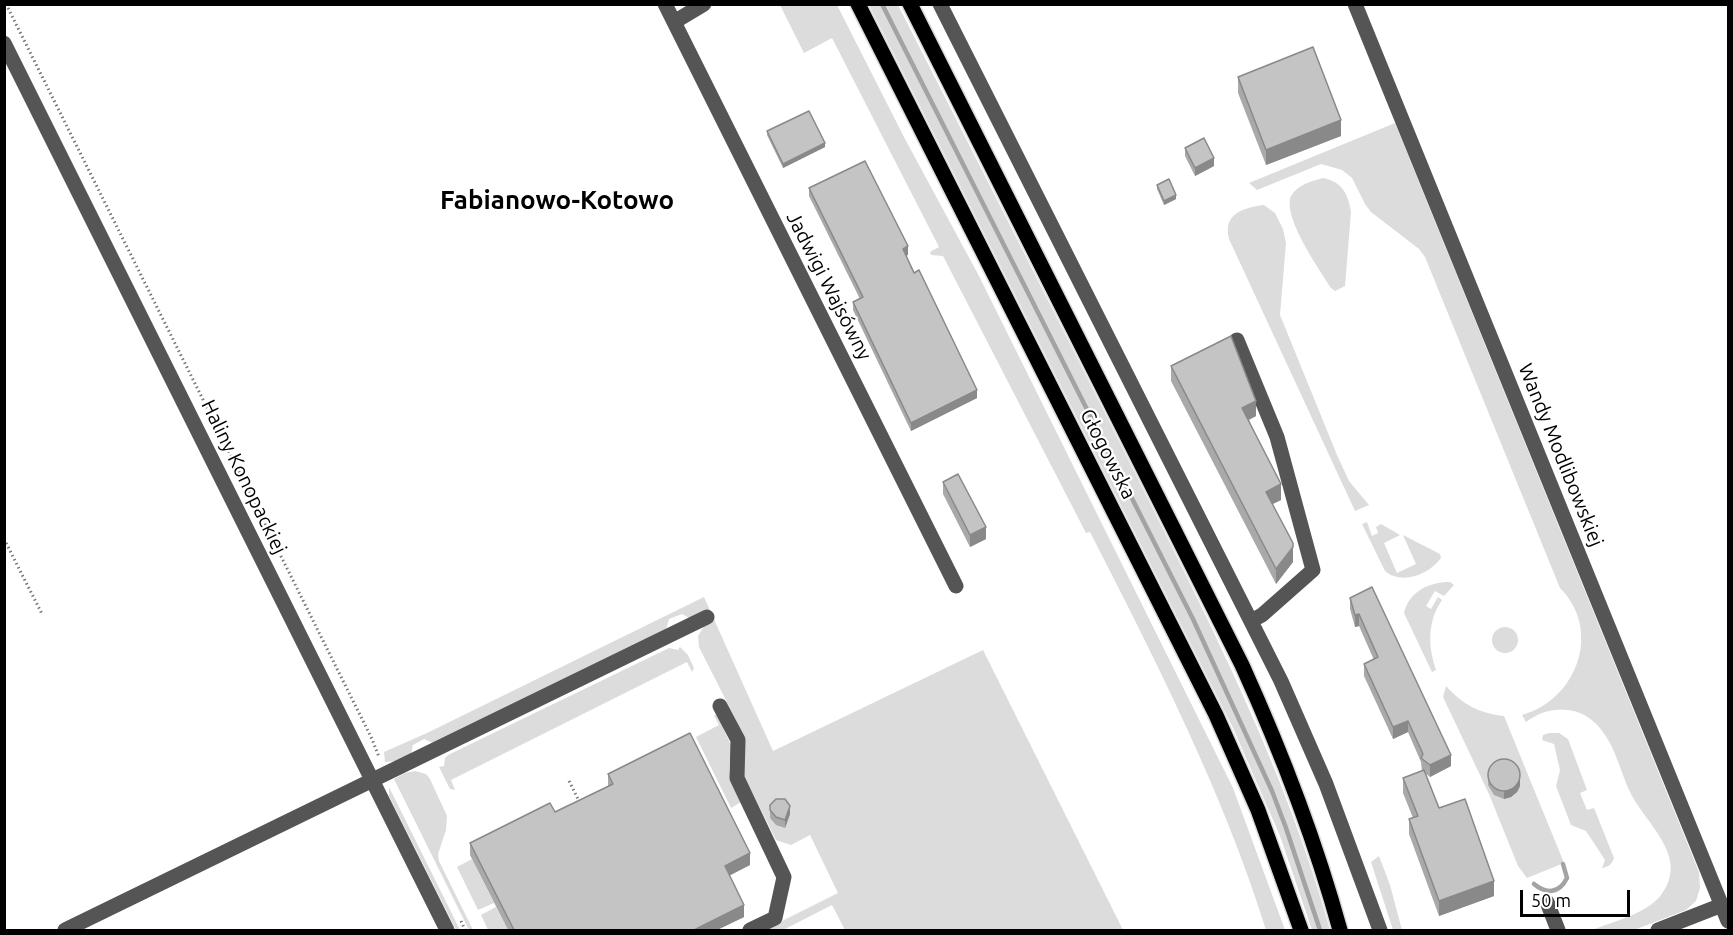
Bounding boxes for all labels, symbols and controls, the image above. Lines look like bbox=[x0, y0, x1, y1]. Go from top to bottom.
district label: Fabianowo-Kotowo bbox=[440, 184, 674, 216]
street label: Jadwigi Wajsówny bbox=[781, 208, 877, 364]
street label: Wandy Modlibowskiej bbox=[1513, 360, 1609, 550]
street label: Haliny Konopackiej bbox=[196, 396, 292, 558]
street label: Głogowska bbox=[1075, 405, 1141, 503]
scale bar bbox=[1523, 878, 1632, 916]
text: 50 m bbox=[1531, 890, 1571, 910]

